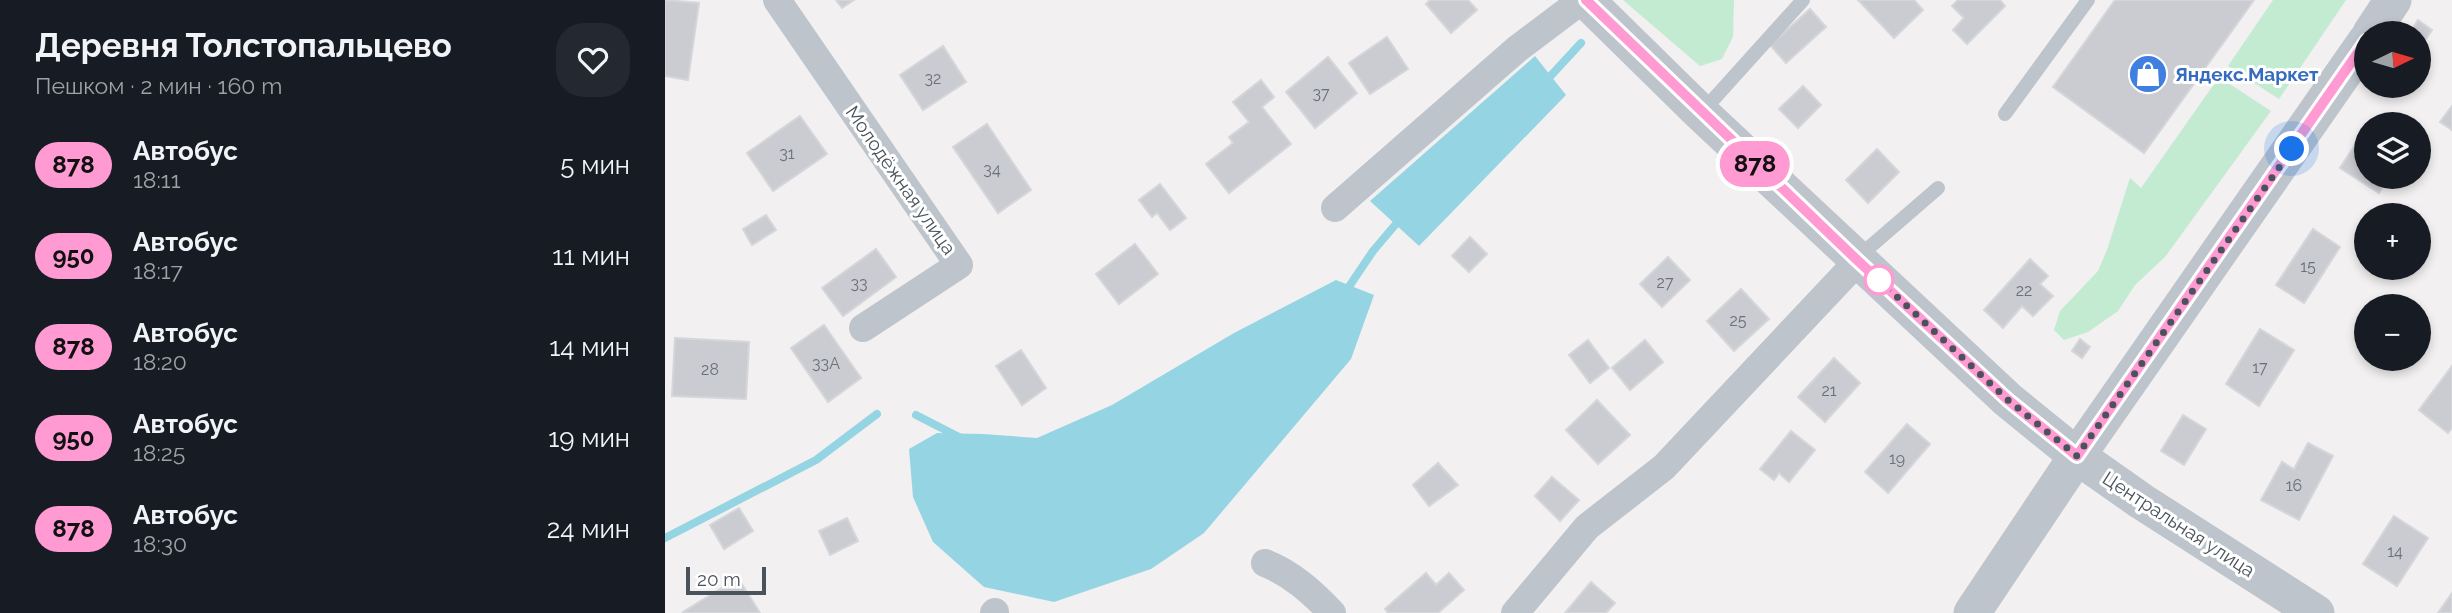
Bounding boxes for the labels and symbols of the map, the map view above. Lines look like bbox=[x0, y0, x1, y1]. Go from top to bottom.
north arrow bbox=[2354, 21, 2431, 98]
shop icon: Яндекс.Маркет bbox=[2127, 53, 2169, 95]
place label: Яндекс.Маркет bbox=[2175, 63, 2319, 85]
house number: 32 bbox=[925, 69, 941, 88]
house number: 37 bbox=[1312, 84, 1330, 103]
street label: Молодёжная улица bbox=[841, 101, 961, 259]
your location bbox=[2274, 131, 2309, 166]
line badge: 878 bbox=[1715, 141, 1795, 187]
house number: 31 bbox=[779, 144, 795, 163]
house number: 34 bbox=[983, 160, 1001, 179]
house number: 15 bbox=[2300, 257, 2316, 276]
unlabelled marker bbox=[1864, 265, 1894, 295]
house number: 27 bbox=[1657, 273, 1674, 292]
house number: 33 bbox=[850, 274, 868, 293]
house number: 22 bbox=[2016, 281, 2032, 300]
house number: 25 bbox=[1729, 311, 1747, 330]
house number: 33А bbox=[812, 354, 840, 373]
house number: 17 bbox=[2252, 358, 2268, 377]
house number: 28 bbox=[701, 360, 719, 379]
house number: 21 bbox=[1821, 381, 1837, 400]
house number: 19 bbox=[1889, 449, 1905, 468]
street label: Центральная улица bbox=[2099, 467, 2259, 581]
house number: 16 bbox=[2286, 476, 2302, 495]
house number: 14 bbox=[2387, 542, 2403, 561]
scale bar bbox=[686, 564, 767, 596]

